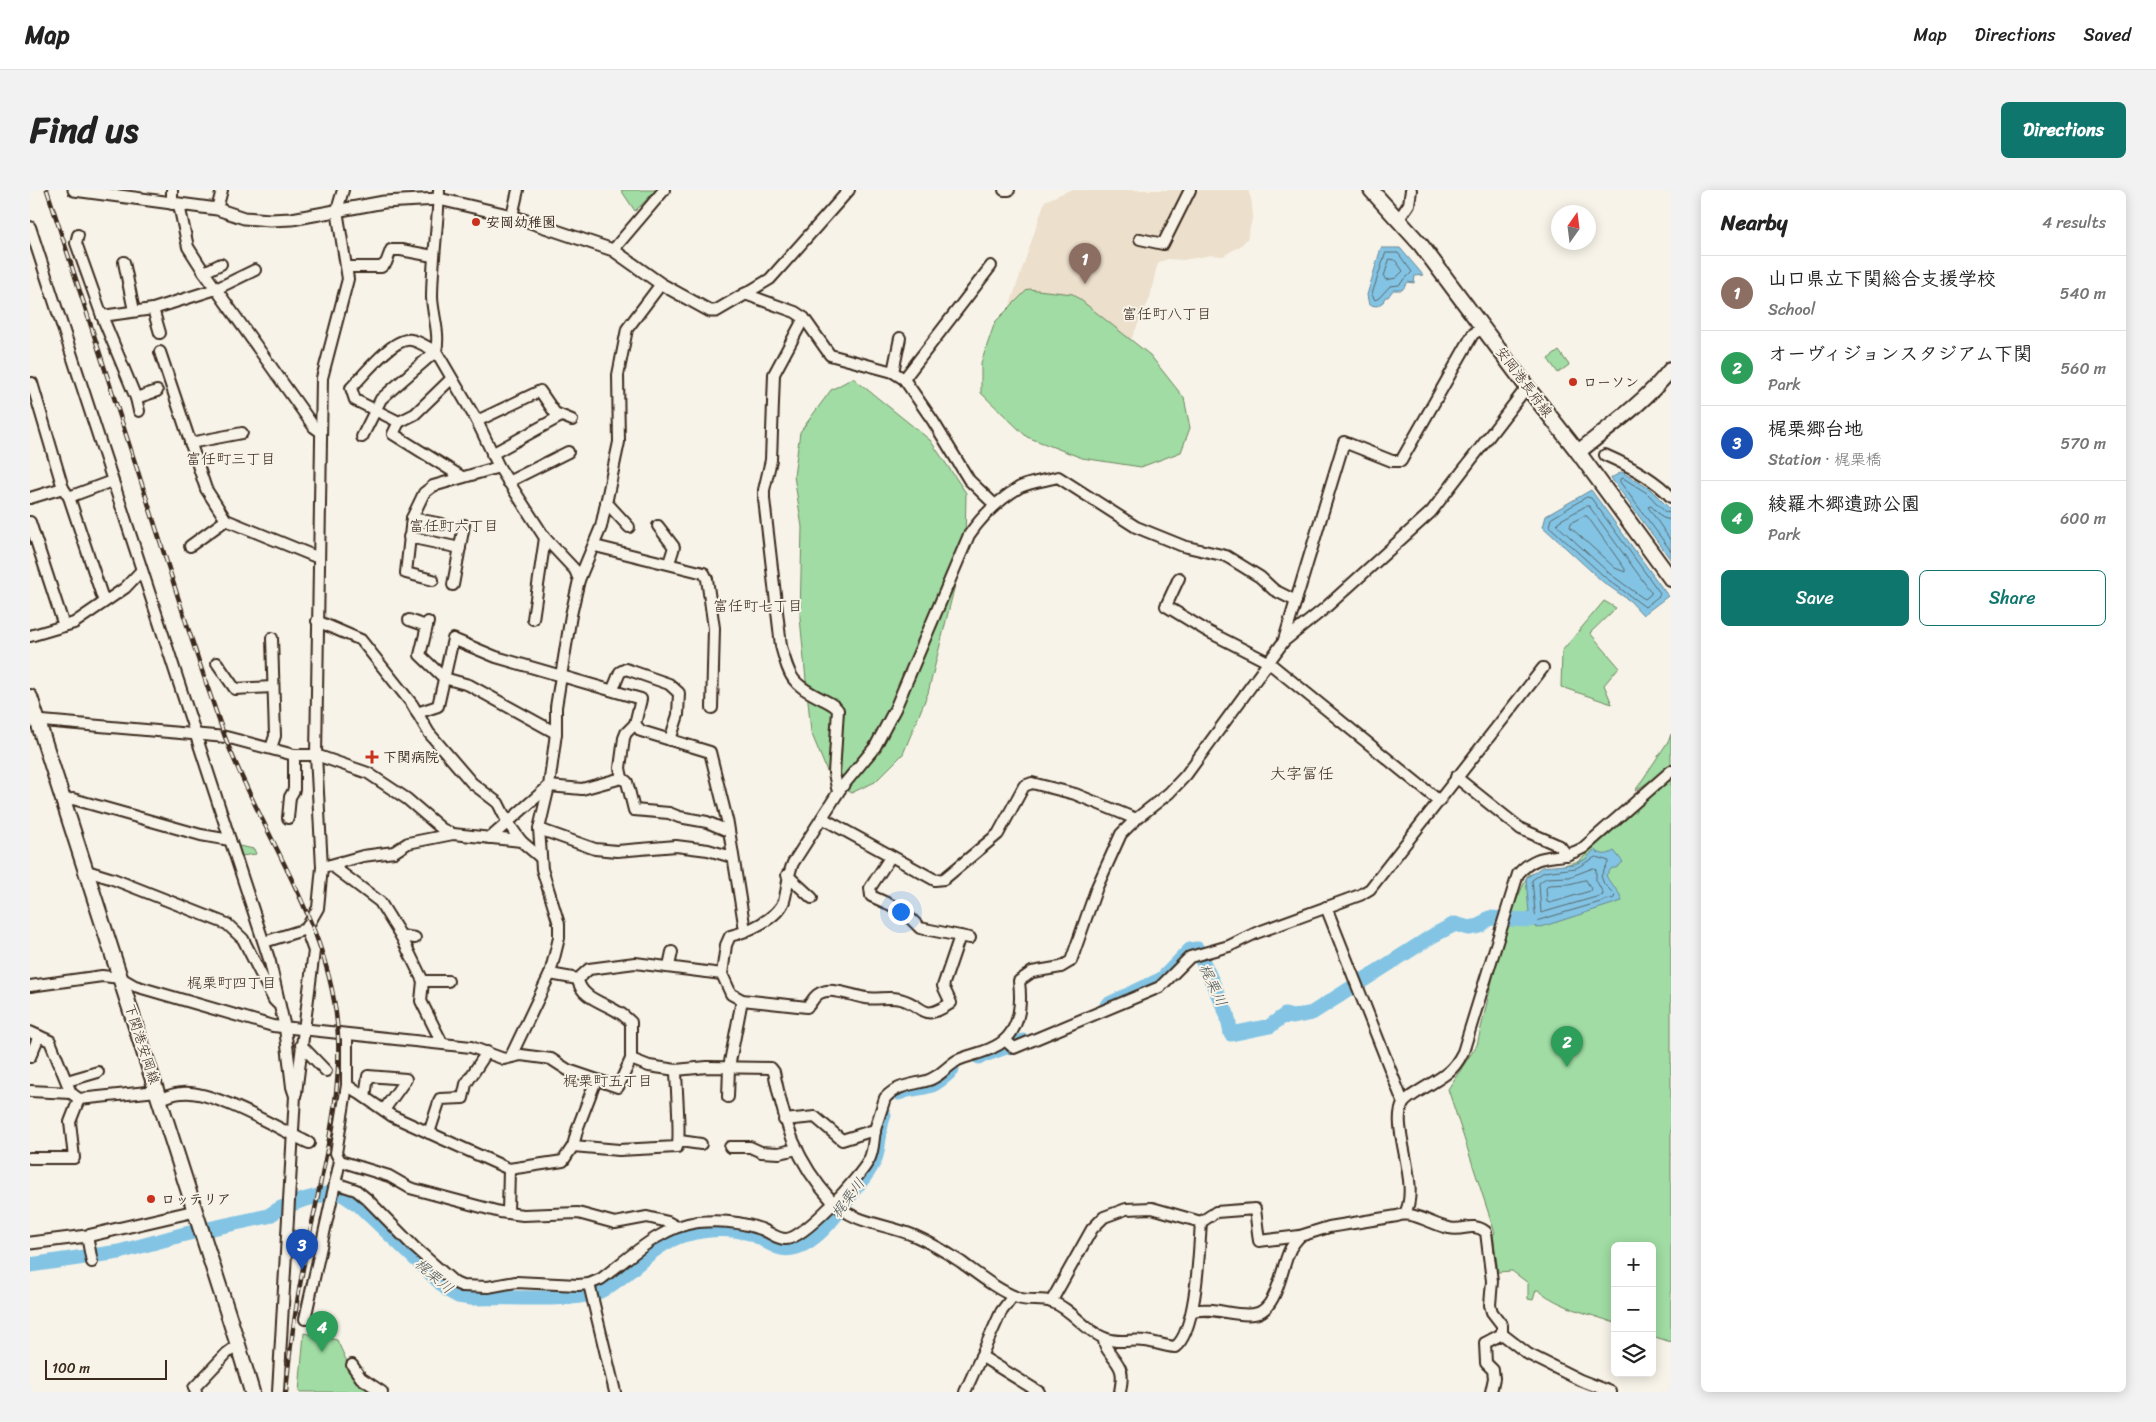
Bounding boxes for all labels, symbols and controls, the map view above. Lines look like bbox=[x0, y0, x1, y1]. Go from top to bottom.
text: Map bbox=[25, 14, 69, 56]
text: Map bbox=[1914, 19, 1947, 51]
text: Directions bbox=[1975, 19, 2056, 51]
text: Saved bbox=[2084, 19, 2131, 51]
text: Find us bbox=[30, 99, 138, 161]
button: Directions bbox=[2001, 102, 2126, 158]
text: Nearby bbox=[1721, 204, 1787, 242]
north arrow bbox=[1551, 205, 1596, 250]
text: 4 results bbox=[2042, 208, 2106, 237]
place label: 安岡幼稚園 bbox=[486, 210, 556, 235]
marker: 安岡幼稚園 bbox=[470, 216, 482, 228]
pin: 1 bbox=[1069, 243, 1101, 284]
text: 山口県立下関総合支援学校 bbox=[1768, 262, 1996, 295]
text: 1 bbox=[1734, 279, 1740, 308]
text: 540 m bbox=[2060, 279, 2106, 308]
text: School bbox=[1768, 295, 1815, 324]
district label: 富任町八丁目 bbox=[1122, 301, 1212, 327]
text: オーヴィジョンスタジアム下関 bbox=[1768, 337, 2032, 370]
street label: 安岡港長府線 bbox=[1489, 341, 1559, 423]
text: 2 bbox=[1732, 354, 1742, 383]
text: 560 m bbox=[2061, 354, 2106, 383]
place label: ローソン bbox=[1583, 370, 1639, 395]
text: Park bbox=[1768, 370, 1801, 399]
marker: ローソン bbox=[1567, 376, 1579, 388]
text: 梶栗郷台地 bbox=[1768, 412, 1863, 445]
text: 3 bbox=[1733, 429, 1741, 458]
text: 570 m bbox=[2061, 429, 2106, 458]
text: Station · 梶栗橋 bbox=[1768, 445, 1882, 474]
district label: 富任町三丁目 bbox=[186, 446, 276, 472]
text: 綾羅木郷遺跡公園 bbox=[1768, 487, 1920, 520]
text: 4 bbox=[1732, 504, 1742, 533]
text: 600 m bbox=[2060, 504, 2106, 533]
district label: 富任町六丁目 bbox=[409, 513, 499, 539]
text: Park bbox=[1768, 520, 1801, 549]
button: Save bbox=[1721, 570, 1909, 626]
button: Share bbox=[1919, 570, 2106, 626]
district label: 富任町七丁目 bbox=[713, 593, 803, 619]
place label: 下関病院 bbox=[383, 745, 439, 770]
marker: 下関病院 bbox=[365, 750, 379, 764]
district label: 大字冨任 bbox=[1270, 759, 1334, 788]
your location bbox=[888, 899, 914, 925]
water label: 梶栗川 bbox=[1192, 959, 1234, 1011]
district label: 梶栗町四丁目 bbox=[187, 970, 277, 996]
street label: 下関港安岡線 bbox=[117, 1000, 167, 1088]
pin: 2 bbox=[1551, 1026, 1583, 1067]
district label: 梶栗町五丁目 bbox=[563, 1068, 653, 1094]
water label: 梶栗川 bbox=[824, 1172, 872, 1224]
place label: ロッテリア bbox=[161, 1187, 231, 1212]
marker: ロッテリア bbox=[145, 1193, 157, 1205]
pin: 3 bbox=[286, 1229, 318, 1270]
map controls bbox=[1611, 1242, 1656, 1377]
button: + bbox=[1611, 1242, 1656, 1287]
water label: 梶栗川 bbox=[408, 1251, 460, 1301]
button: − bbox=[1611, 1287, 1656, 1332]
pin: 4 bbox=[306, 1311, 338, 1352]
button: layers bbox=[1611, 1332, 1656, 1377]
text: 100 m bbox=[52, 1356, 90, 1381]
scale bar bbox=[45, 1357, 168, 1380]

